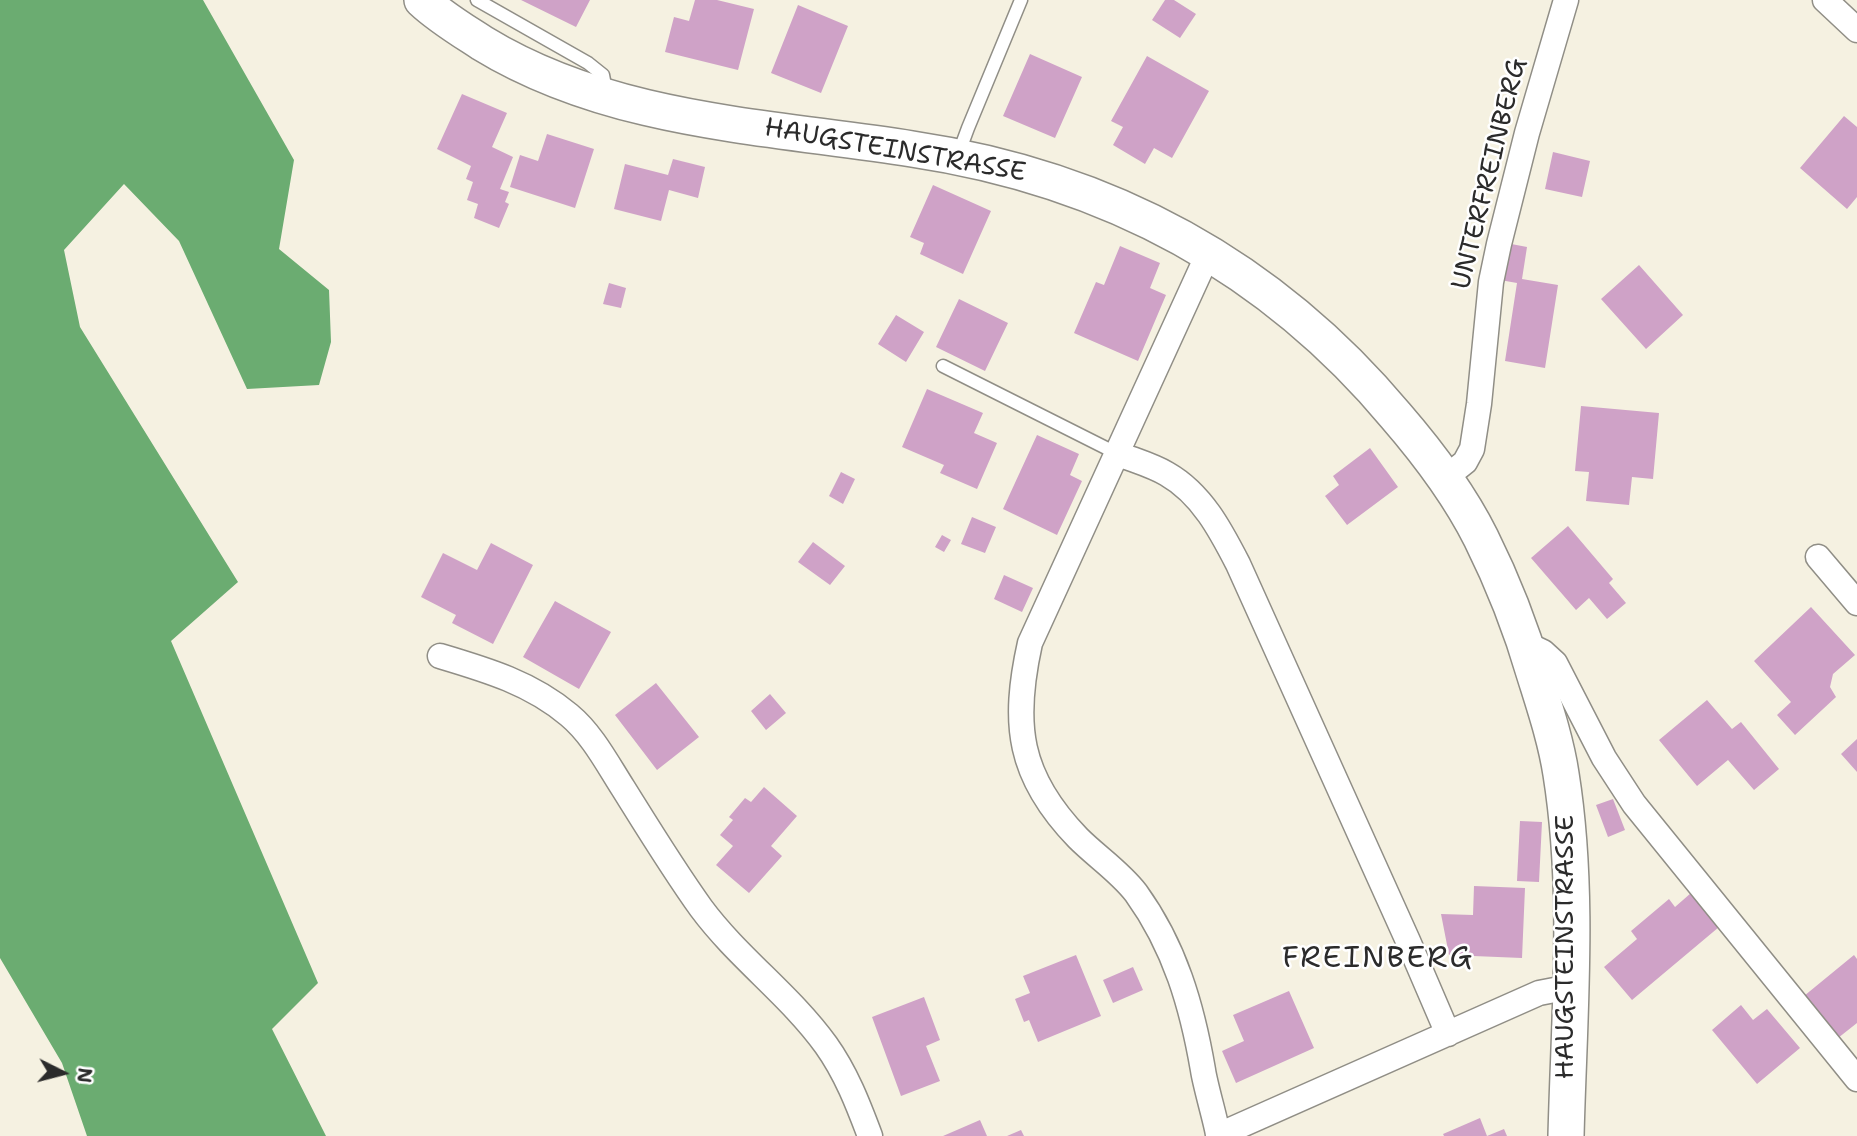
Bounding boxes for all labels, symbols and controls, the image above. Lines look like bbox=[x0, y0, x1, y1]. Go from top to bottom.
street label: UNTERFREINBERG bbox=[1446, 55, 1534, 293]
street label: HAUGSTEINSTRASSE bbox=[762, 113, 1028, 189]
street label: HAUGSTEINSTRASSE bbox=[1550, 815, 1582, 1079]
district label: FREINBERG bbox=[1283, 941, 1473, 977]
north arrow bbox=[28, 1038, 98, 1108]
text: N bbox=[71, 1066, 98, 1084]

